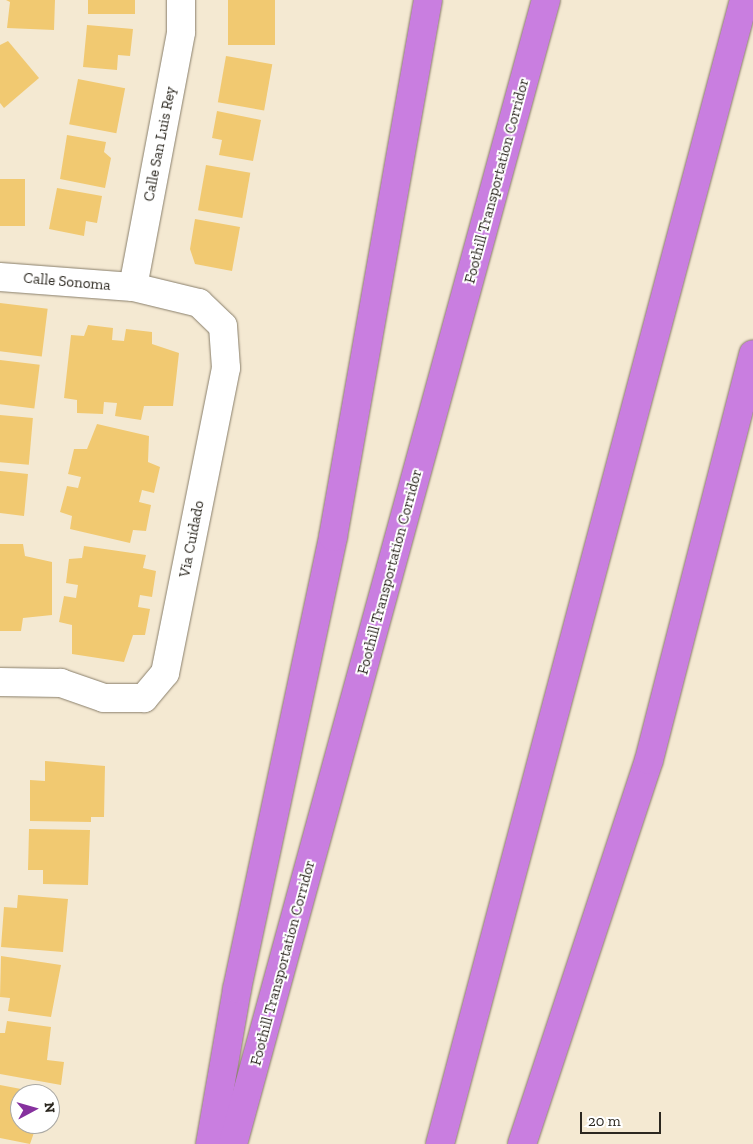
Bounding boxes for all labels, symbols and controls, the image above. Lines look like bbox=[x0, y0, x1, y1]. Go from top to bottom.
street label: Foothill Transportation Corridor bbox=[461, 76, 533, 286]
street label: Calle San Luis Rey bbox=[140, 85, 180, 203]
street label: Calle Sonoma bbox=[23, 269, 111, 295]
street label: Foothill Transportation Corridor bbox=[354, 467, 426, 677]
street label: Via Cuidado bbox=[176, 499, 208, 579]
street label: Foothill Transportation Corridor bbox=[247, 858, 319, 1068]
north arrow bbox=[10, 1084, 60, 1134]
text: N bbox=[40, 1101, 58, 1114]
scale bar bbox=[583, 1102, 664, 1134]
text: 20 m bbox=[588, 1112, 621, 1130]

